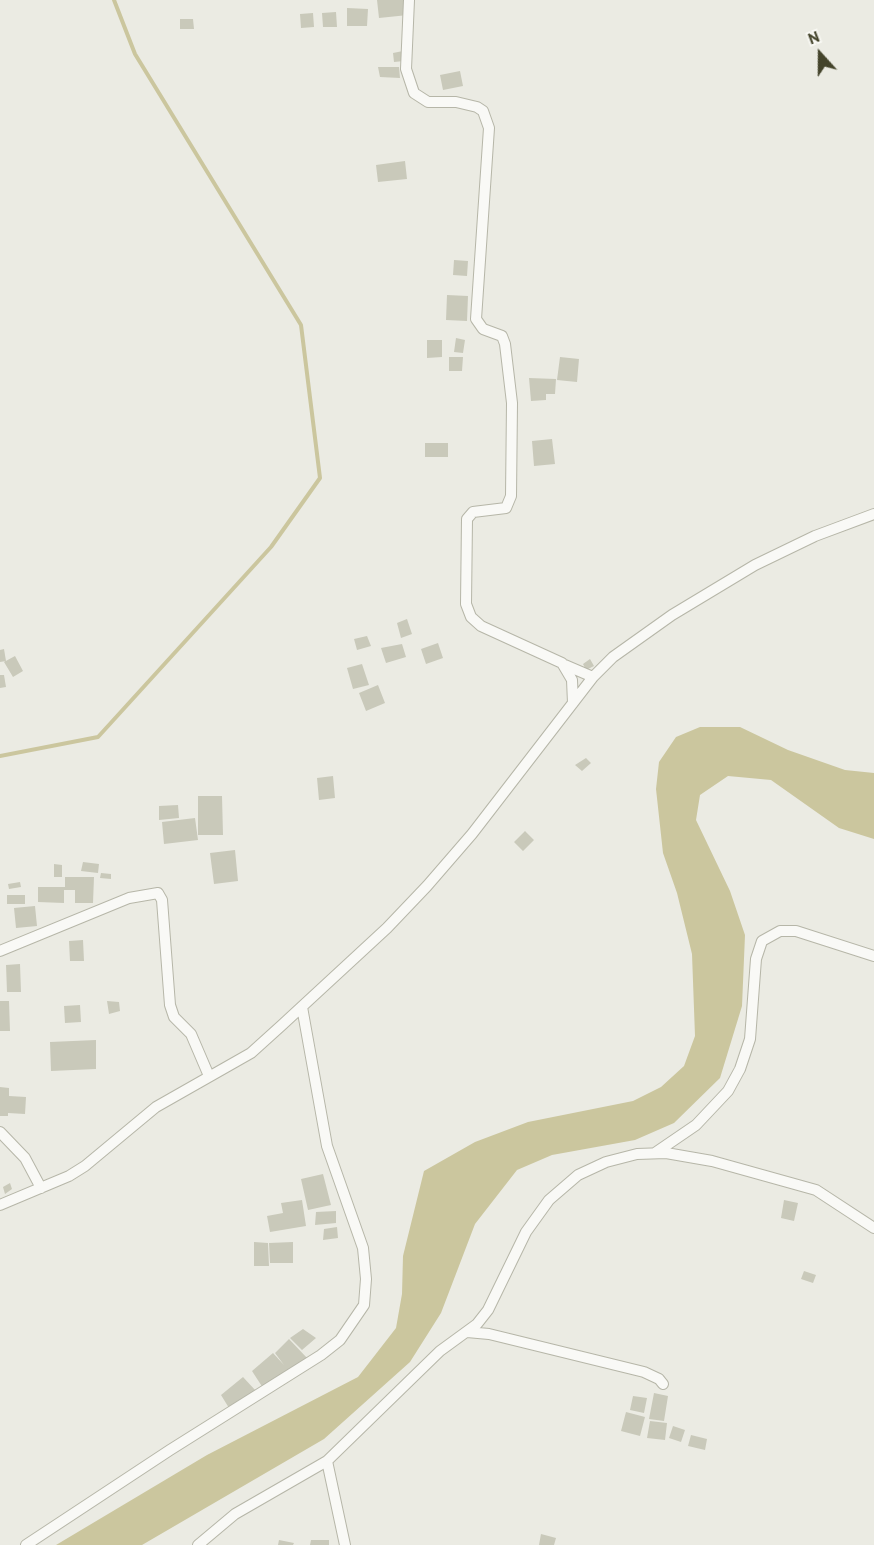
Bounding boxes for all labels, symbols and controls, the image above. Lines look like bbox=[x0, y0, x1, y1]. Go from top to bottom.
north arrow bbox=[790, 24, 850, 84]
text: N bbox=[805, 26, 822, 48]

